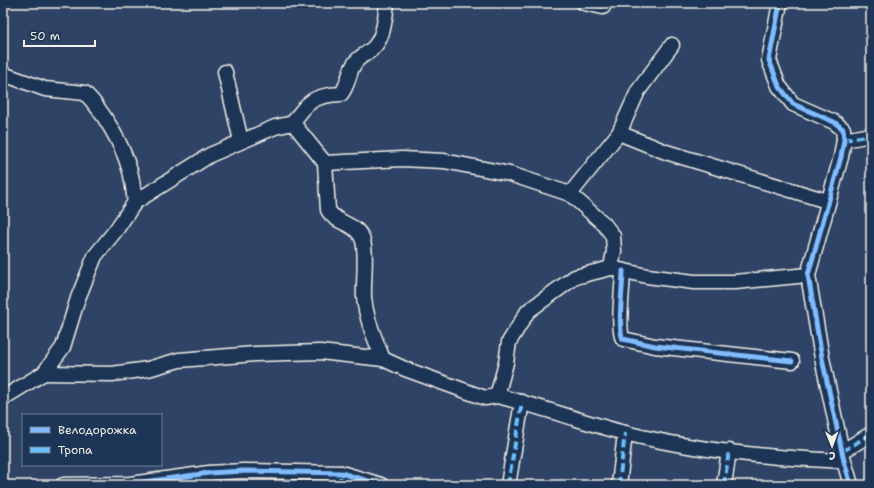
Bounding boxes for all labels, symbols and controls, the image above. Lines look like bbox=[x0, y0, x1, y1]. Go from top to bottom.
scale bar bbox=[24, 22, 95, 48]
text: 50 m bbox=[30, 28, 60, 44]
legend bbox=[22, 414, 162, 466]
text: Велодорожка bbox=[58, 422, 137, 438]
north arrow bbox=[812, 426, 852, 466]
text: Тропа bbox=[58, 442, 93, 458]
text: С bbox=[828, 448, 836, 463]

